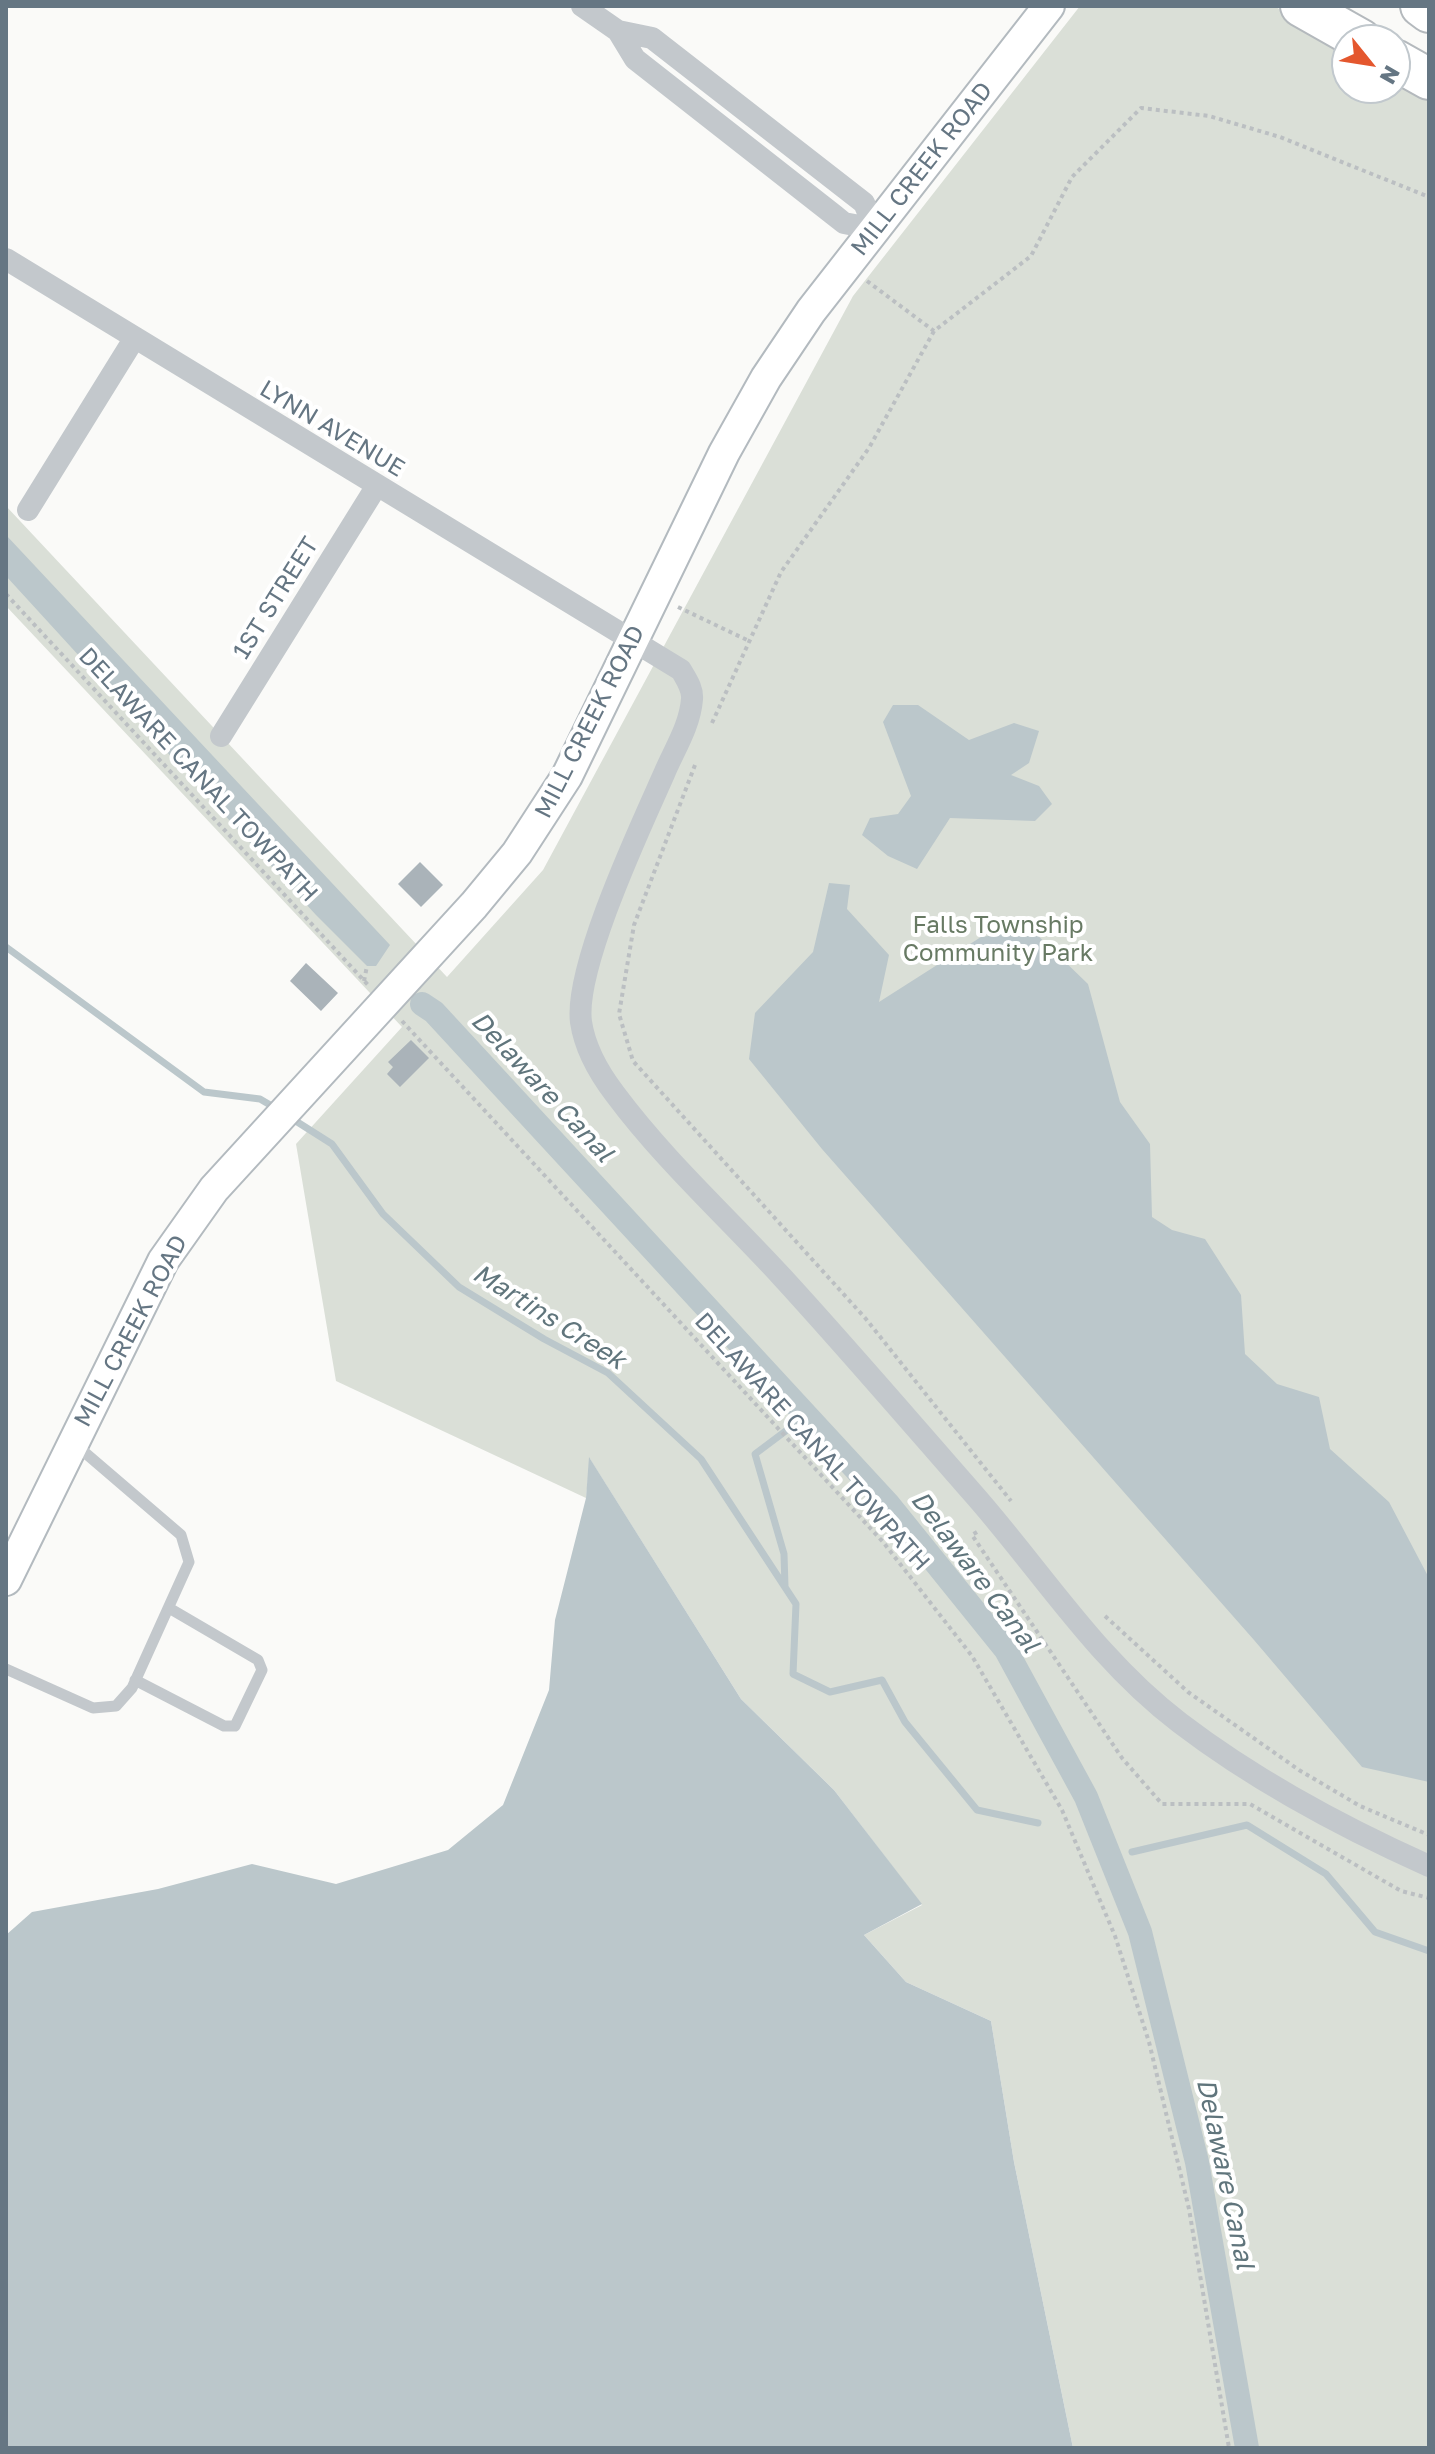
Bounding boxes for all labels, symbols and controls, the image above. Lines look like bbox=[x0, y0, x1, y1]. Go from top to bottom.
north arrow bbox=[1331, 24, 1411, 104]
text: N bbox=[1375, 61, 1406, 89]
street label: MILL CREEK ROAD bbox=[845, 76, 999, 262]
street label: LYNN AVENUE bbox=[254, 375, 410, 483]
street label: 1ST STREET bbox=[227, 532, 325, 664]
street label: MILL CREEK ROAD bbox=[529, 621, 651, 823]
street label: DELAWARE CANAL TOWPATH bbox=[73, 642, 323, 908]
park label: Falls Township Community Park bbox=[903, 911, 1093, 967]
water label: Delaware Canal bbox=[464, 1005, 620, 1169]
street label: MILL CREEK ROAD bbox=[68, 1230, 194, 1432]
water label: Martins Creek bbox=[467, 1258, 631, 1376]
street label: DELAWARE CANAL TOWPATH bbox=[689, 1307, 935, 1577]
water label: Delaware Canal bbox=[904, 1485, 1046, 1659]
water label: Delaware Canal bbox=[1190, 2076, 1260, 2272]

